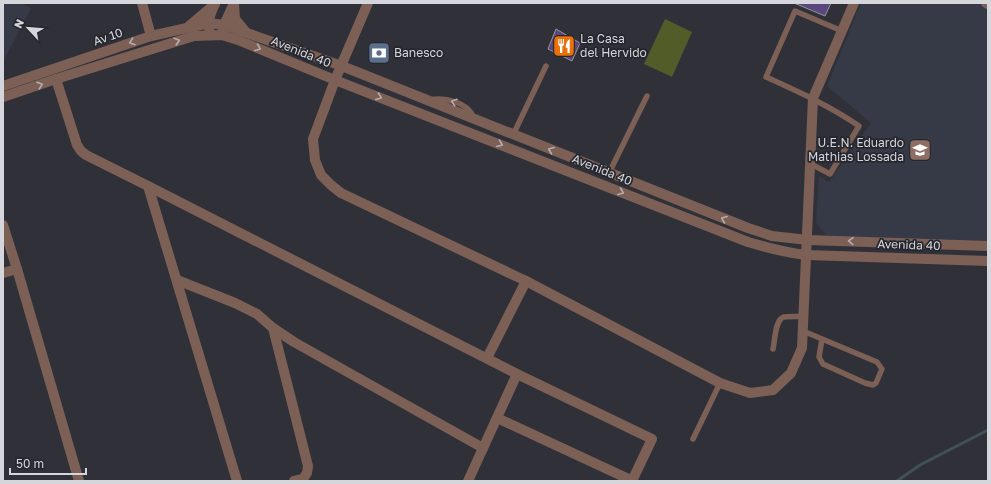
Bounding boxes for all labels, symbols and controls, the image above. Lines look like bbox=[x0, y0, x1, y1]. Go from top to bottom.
north arrow bbox=[8, 8, 48, 48]
text: N bbox=[11, 17, 26, 30]
street label: Av 10 bbox=[91, 25, 125, 49]
place label: La Casa del Hervido bbox=[580, 31, 647, 60]
street label: Avenida 40 bbox=[269, 33, 333, 70]
restaurant icon: La Casa del Hervido bbox=[551, 33, 577, 59]
one-way arrow bbox=[173, 37, 180, 46]
one-way arrow bbox=[129, 38, 136, 46]
bank icon: Banesco bbox=[366, 40, 392, 66]
one-way arrow bbox=[255, 44, 262, 52]
place label: Banesco bbox=[394, 45, 443, 60]
one-way arrow bbox=[36, 81, 43, 89]
one-way arrow bbox=[376, 92, 383, 100]
one-way arrow bbox=[451, 98, 458, 107]
place label: U.E.N. Eduardo Mathias Lossada bbox=[808, 135, 904, 164]
school or university icon: U.E.N. Eduardo Mathias Lossada bbox=[907, 137, 933, 163]
one-way arrow bbox=[497, 139, 504, 147]
one-way arrow bbox=[548, 147, 555, 155]
street label: Avenida 40 bbox=[570, 151, 634, 188]
one-way arrow bbox=[618, 187, 625, 195]
one-way arrow bbox=[721, 215, 728, 223]
street label: Avenida 40 bbox=[877, 236, 941, 253]
one-way arrow bbox=[848, 237, 854, 246]
scale bar bbox=[10, 450, 86, 476]
text: 50 m bbox=[16, 456, 44, 471]

